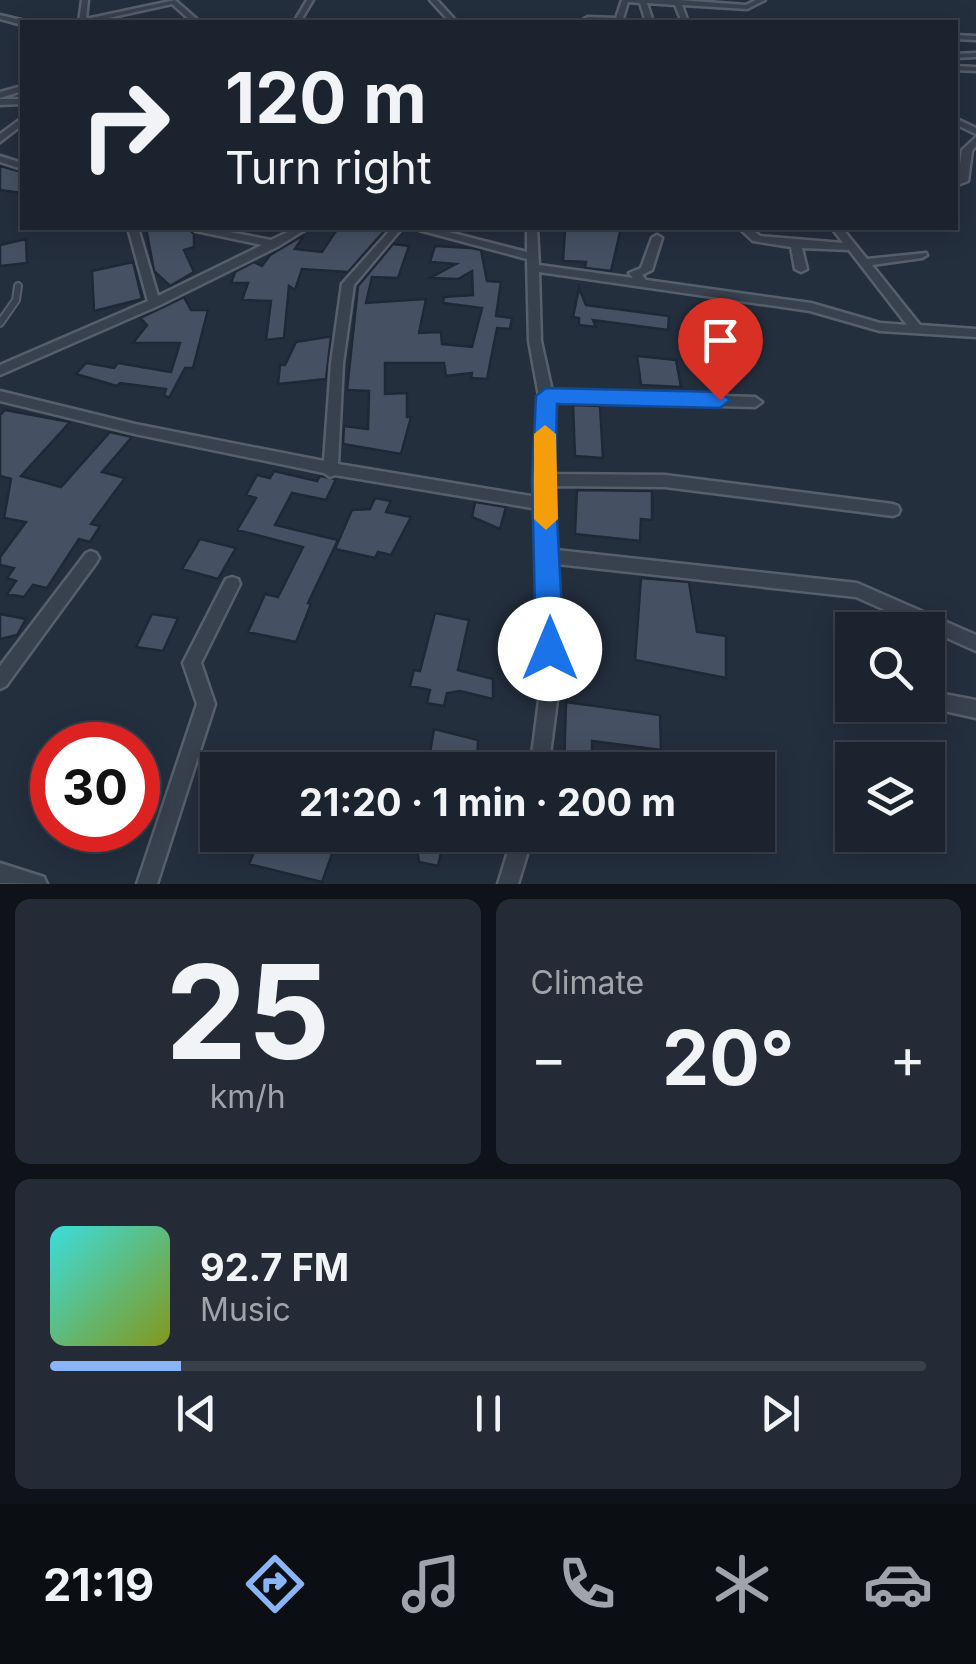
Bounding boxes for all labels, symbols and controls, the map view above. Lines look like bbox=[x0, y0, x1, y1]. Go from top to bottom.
text: 120 m bbox=[225, 55, 427, 140]
icon: right bbox=[60, 60, 190, 190]
text: Turn right bbox=[225, 140, 432, 195]
pin bbox=[678, 298, 763, 401]
icon: arrive bbox=[693, 313, 748, 368]
position arrow bbox=[498, 597, 602, 701]
map controls bbox=[835, 612, 945, 852]
button: search bbox=[835, 612, 945, 722]
speed limit sign: 30 bbox=[30, 722, 160, 852]
button: layers bbox=[835, 742, 945, 852]
text: 21:20 · 1 min · 200 m bbox=[299, 779, 676, 825]
text: 25 bbox=[165, 933, 330, 1090]
text: Climate bbox=[531, 963, 644, 1002]
text: 20° bbox=[662, 1012, 794, 1103]
text: − bbox=[531, 1025, 567, 1091]
text: + bbox=[890, 1025, 926, 1091]
text: km/h bbox=[210, 1077, 286, 1116]
text: 92.7 FM bbox=[200, 1244, 349, 1290]
text: Music bbox=[200, 1290, 291, 1329]
icon: previous bbox=[169, 1386, 224, 1441]
icon: pause bbox=[461, 1386, 516, 1441]
icon: next bbox=[753, 1386, 808, 1441]
icon: directions bbox=[240, 1549, 310, 1619]
icon: music bbox=[396, 1549, 466, 1619]
icon: phone bbox=[552, 1549, 622, 1619]
icon: climate bbox=[707, 1549, 777, 1619]
icon: car bbox=[863, 1549, 933, 1619]
text: 21:19 bbox=[43, 1557, 154, 1612]

